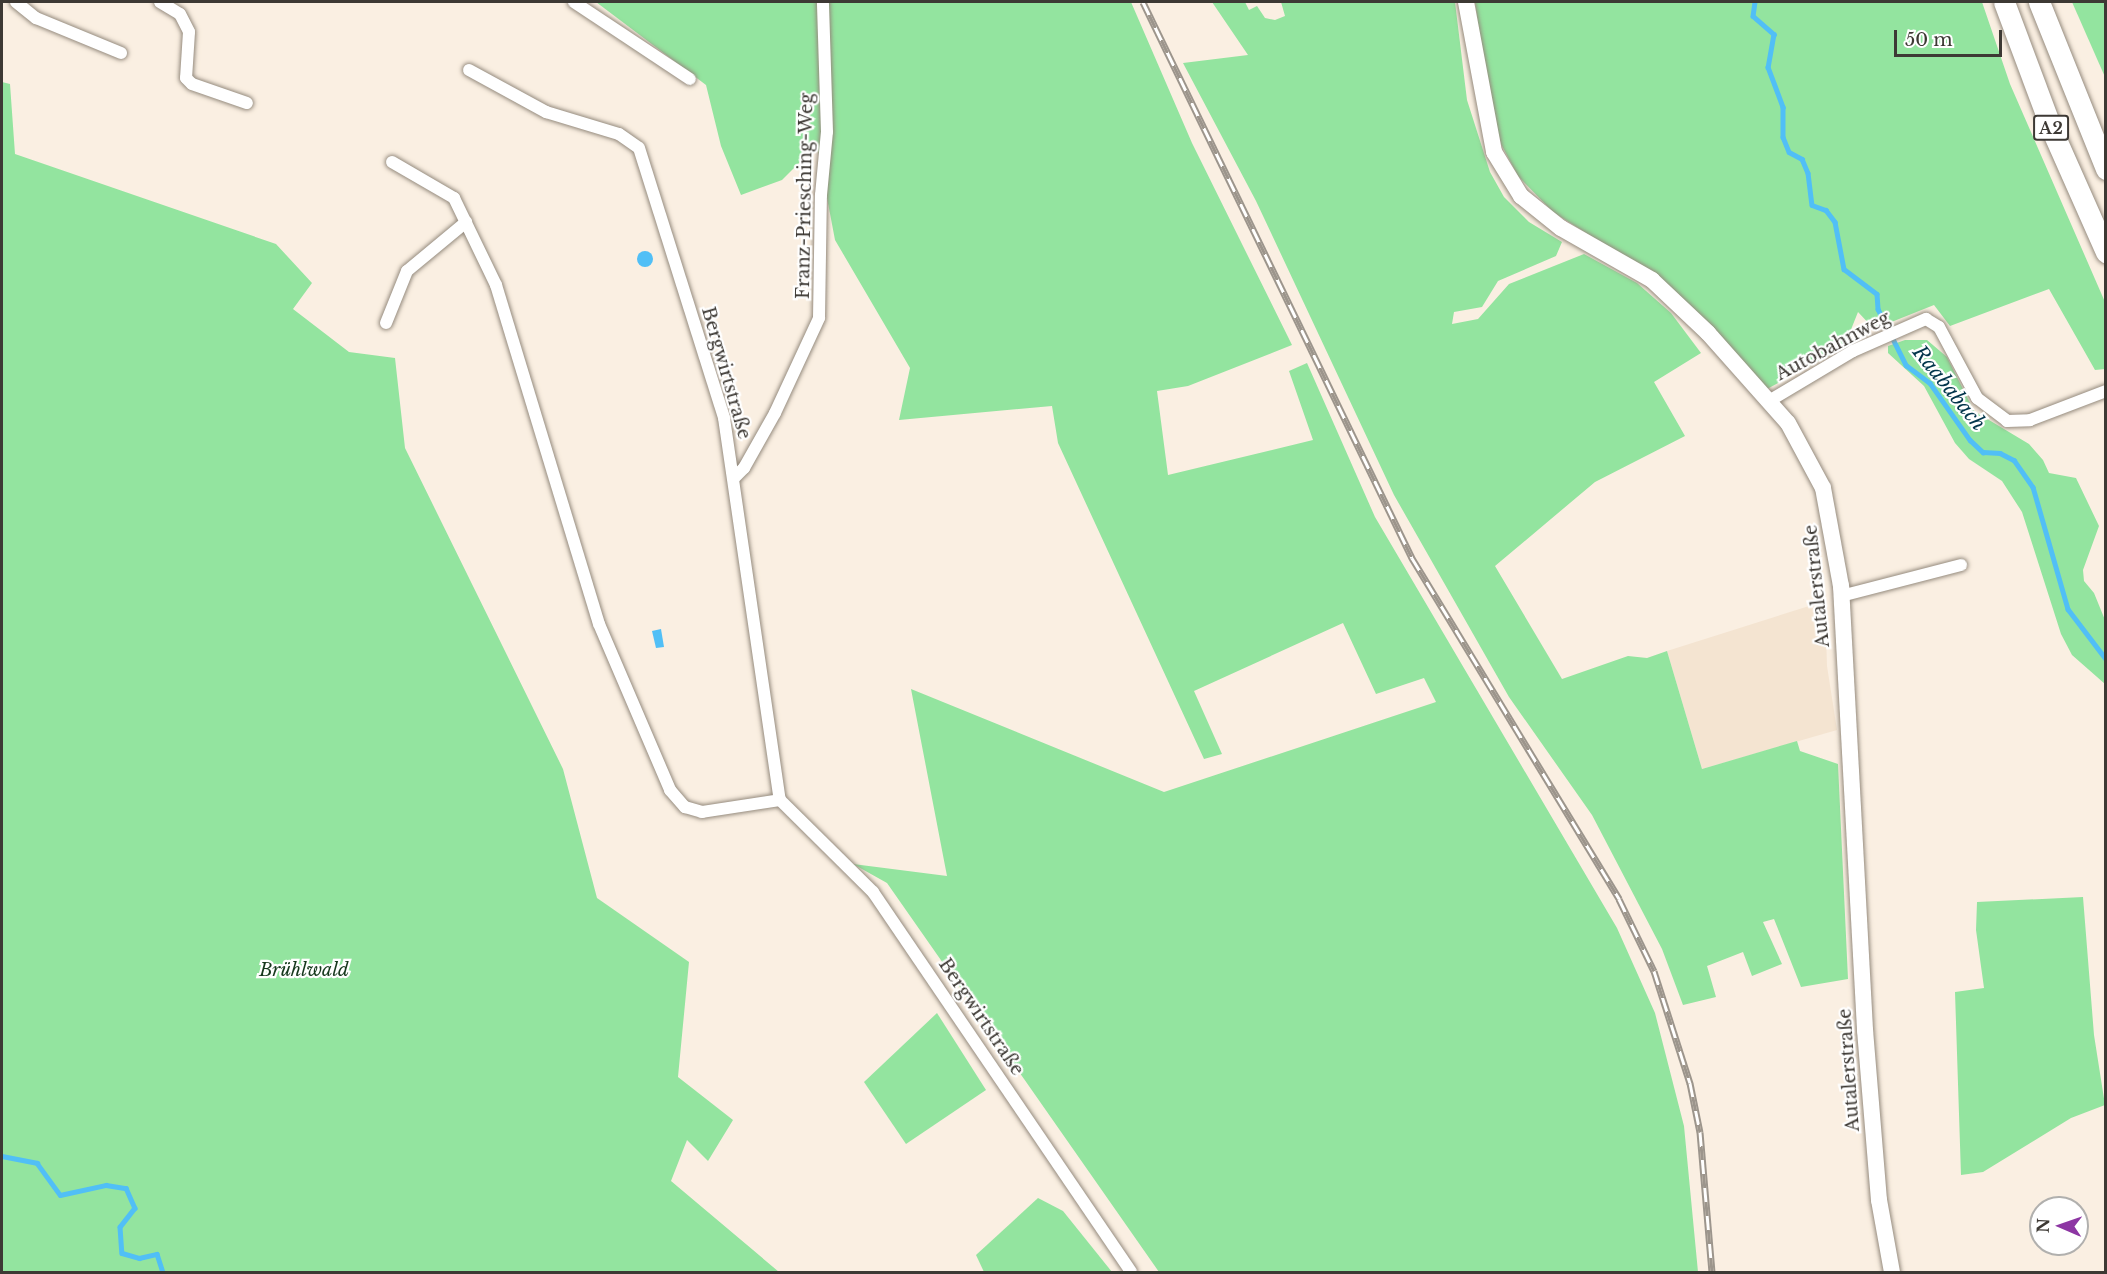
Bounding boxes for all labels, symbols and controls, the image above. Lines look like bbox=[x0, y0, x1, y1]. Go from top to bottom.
scale bar bbox=[1897, 18, 2005, 56]
text: 50 m bbox=[1905, 29, 1953, 51]
street label: Franz-Priesching-Weg bbox=[792, 93, 818, 299]
road number: A2 bbox=[2033, 115, 2069, 141]
street label: Bergwirtstraße bbox=[697, 304, 755, 442]
street label: Autobahnweg bbox=[1772, 307, 1894, 385]
water label: Raababach bbox=[1907, 341, 1991, 435]
street label: Autalerstraße bbox=[1800, 524, 1834, 648]
street label: Bergwirtstraße bbox=[934, 954, 1028, 1080]
park label: Brühlwald bbox=[259, 959, 349, 981]
street label: Autalerstraße bbox=[1834, 1008, 1864, 1132]
north arrow bbox=[2029, 1196, 2089, 1256]
text: N bbox=[2033, 1218, 2053, 1233]

